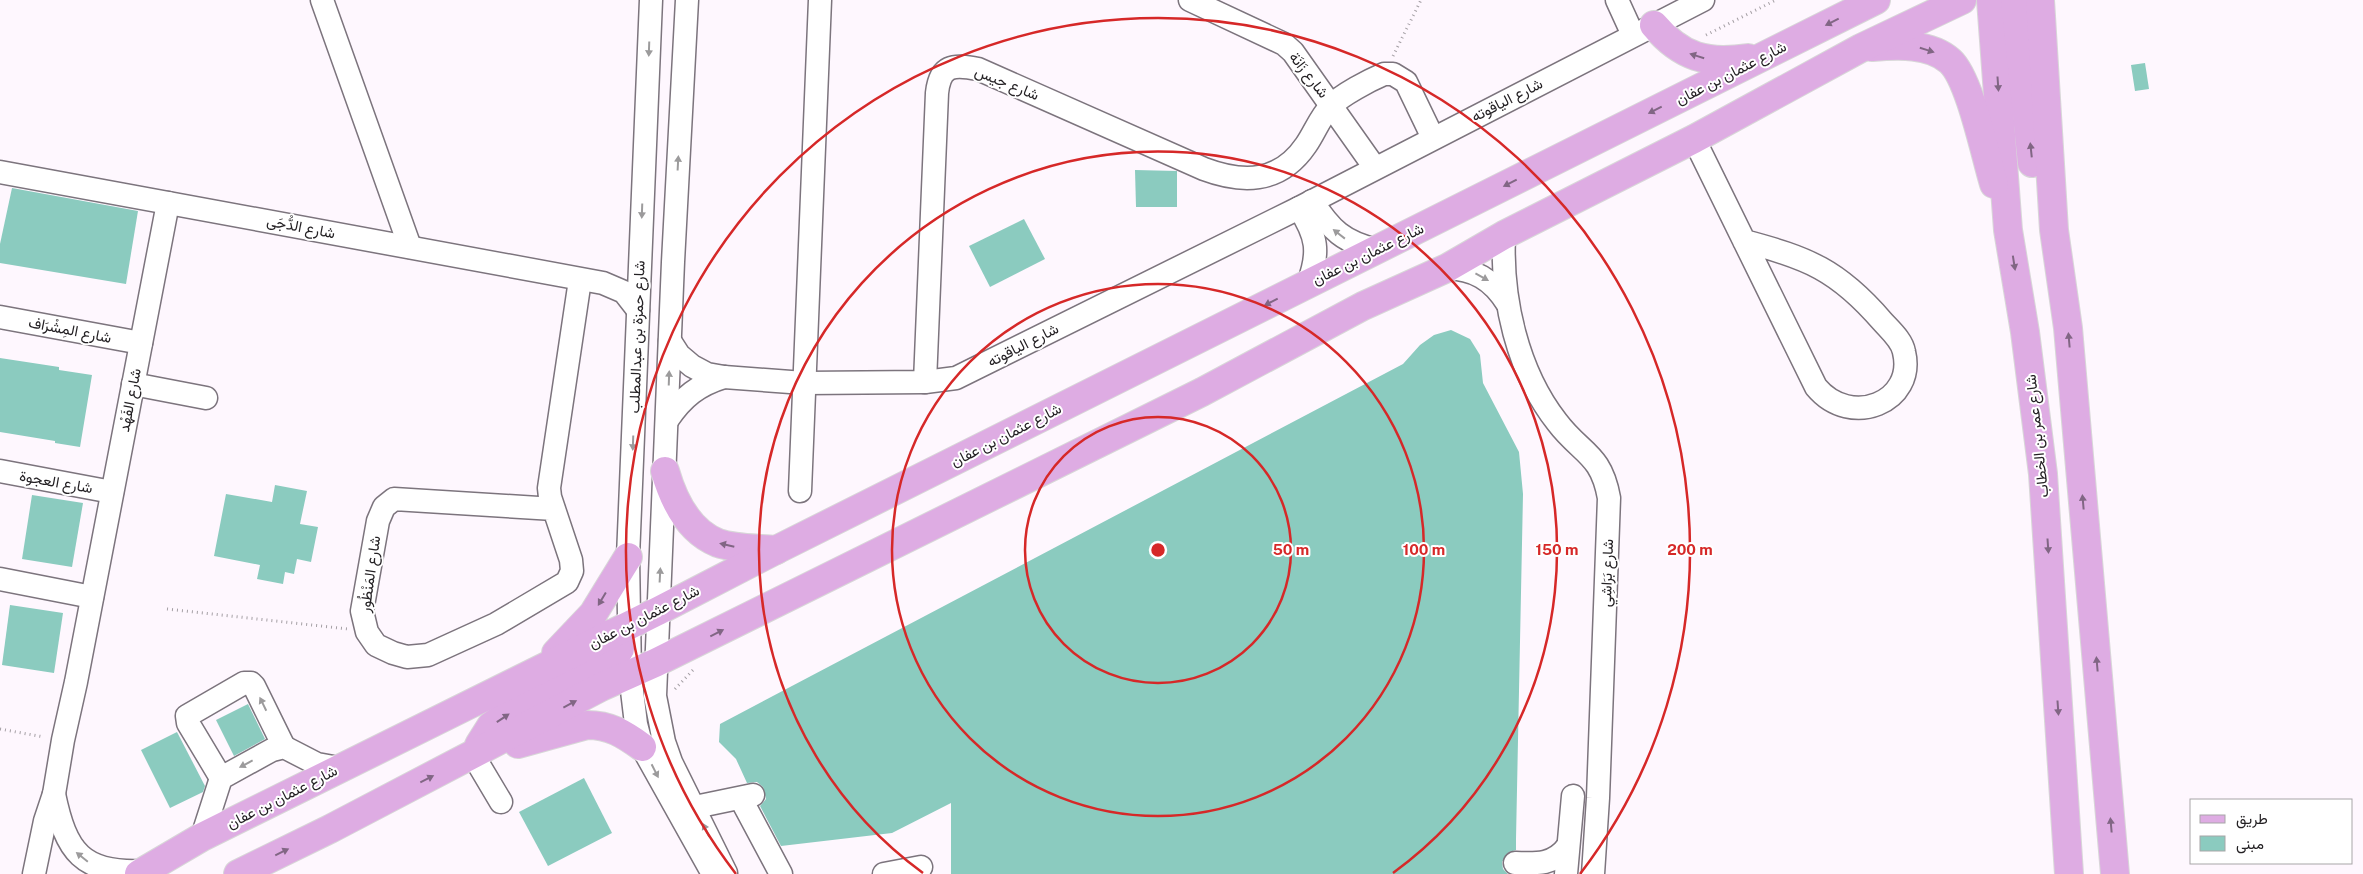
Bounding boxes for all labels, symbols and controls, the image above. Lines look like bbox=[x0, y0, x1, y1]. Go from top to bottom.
one-way arrow bbox=[1825, 18, 1839, 26]
street label: شارع عثمان بن عفان bbox=[1673, 37, 1790, 110]
one-way arrow bbox=[644, 41, 652, 57]
one-way arrow bbox=[1919, 47, 1934, 55]
street label: شارع زَانَة bbox=[1284, 48, 1333, 103]
one-way arrow bbox=[1689, 52, 1704, 60]
street label: شارع جيس bbox=[971, 62, 1042, 106]
street label: شارع الياقوته bbox=[1468, 74, 1547, 127]
one-way arrow bbox=[1994, 76, 2002, 92]
one-way arrow bbox=[1648, 106, 1663, 114]
one-way arrow bbox=[2027, 142, 2035, 158]
one-way arrow bbox=[675, 155, 683, 171]
one-way arrow bbox=[1503, 179, 1517, 187]
one-way arrow bbox=[638, 203, 646, 219]
street label: شارع الدُّجَى bbox=[265, 210, 337, 244]
street label: شارع عثمان بن عفان bbox=[1309, 219, 1428, 291]
one-way arrow bbox=[1332, 228, 1345, 239]
one-way arrow bbox=[2010, 256, 2018, 272]
street label: شارع حمزة بن عبدالمطلب bbox=[625, 260, 651, 414]
one-way arrow bbox=[1474, 273, 1489, 281]
one-way arrow bbox=[1264, 299, 1278, 307]
street label: شارع المِشْرَاف bbox=[27, 313, 113, 349]
street label: شارع الياقوته bbox=[984, 319, 1063, 372]
one-way arrow bbox=[2065, 331, 2073, 347]
street label: شارع الفَهْد bbox=[115, 366, 147, 434]
one-way arrow bbox=[665, 370, 673, 386]
street label: شارع عمر بن الخطاب bbox=[2022, 373, 2054, 498]
street label: شارع عثمان بن عفان bbox=[948, 399, 1065, 472]
one-way arrow bbox=[629, 436, 637, 452]
street label: شارع العجوة bbox=[18, 467, 94, 499]
one-way arrow bbox=[2079, 493, 2087, 509]
street label: شارع المَنْظُور bbox=[354, 534, 386, 615]
one-way arrow bbox=[2044, 538, 2052, 554]
street label: شارع بَرَاشِي bbox=[1597, 539, 1621, 607]
one-way arrow bbox=[720, 541, 735, 549]
centre of rings bbox=[1149, 541, 1167, 559]
text: 50 m bbox=[1273, 541, 1309, 558]
text: 100 m bbox=[1403, 541, 1445, 558]
text: 150 m bbox=[1535, 541, 1579, 558]
text: 200 m bbox=[1667, 541, 1713, 558]
one-way arrow bbox=[656, 567, 664, 583]
street label: شارع عثمان بن عفان bbox=[586, 581, 703, 654]
one-way arrow bbox=[598, 592, 607, 605]
one-way arrow bbox=[709, 629, 724, 637]
one-way arrow bbox=[2093, 655, 2101, 671]
one-way arrow bbox=[259, 696, 267, 711]
one-way arrow bbox=[563, 700, 578, 708]
one-way arrow bbox=[2054, 701, 2062, 717]
one-way arrow bbox=[496, 713, 510, 723]
one-way arrow bbox=[239, 760, 254, 768]
street label: شارع عثمان بن عفان bbox=[224, 761, 341, 834]
one-way arrow bbox=[651, 764, 659, 778]
one-way arrow bbox=[419, 775, 434, 783]
legend bbox=[2190, 799, 2353, 864]
text: طريق bbox=[2236, 810, 2268, 829]
one-way arrow bbox=[2107, 817, 2115, 833]
one-way arrow bbox=[702, 822, 710, 837]
text: مبنى bbox=[2236, 835, 2264, 854]
one-way arrow bbox=[274, 848, 289, 857]
one-way arrow bbox=[76, 851, 89, 862]

